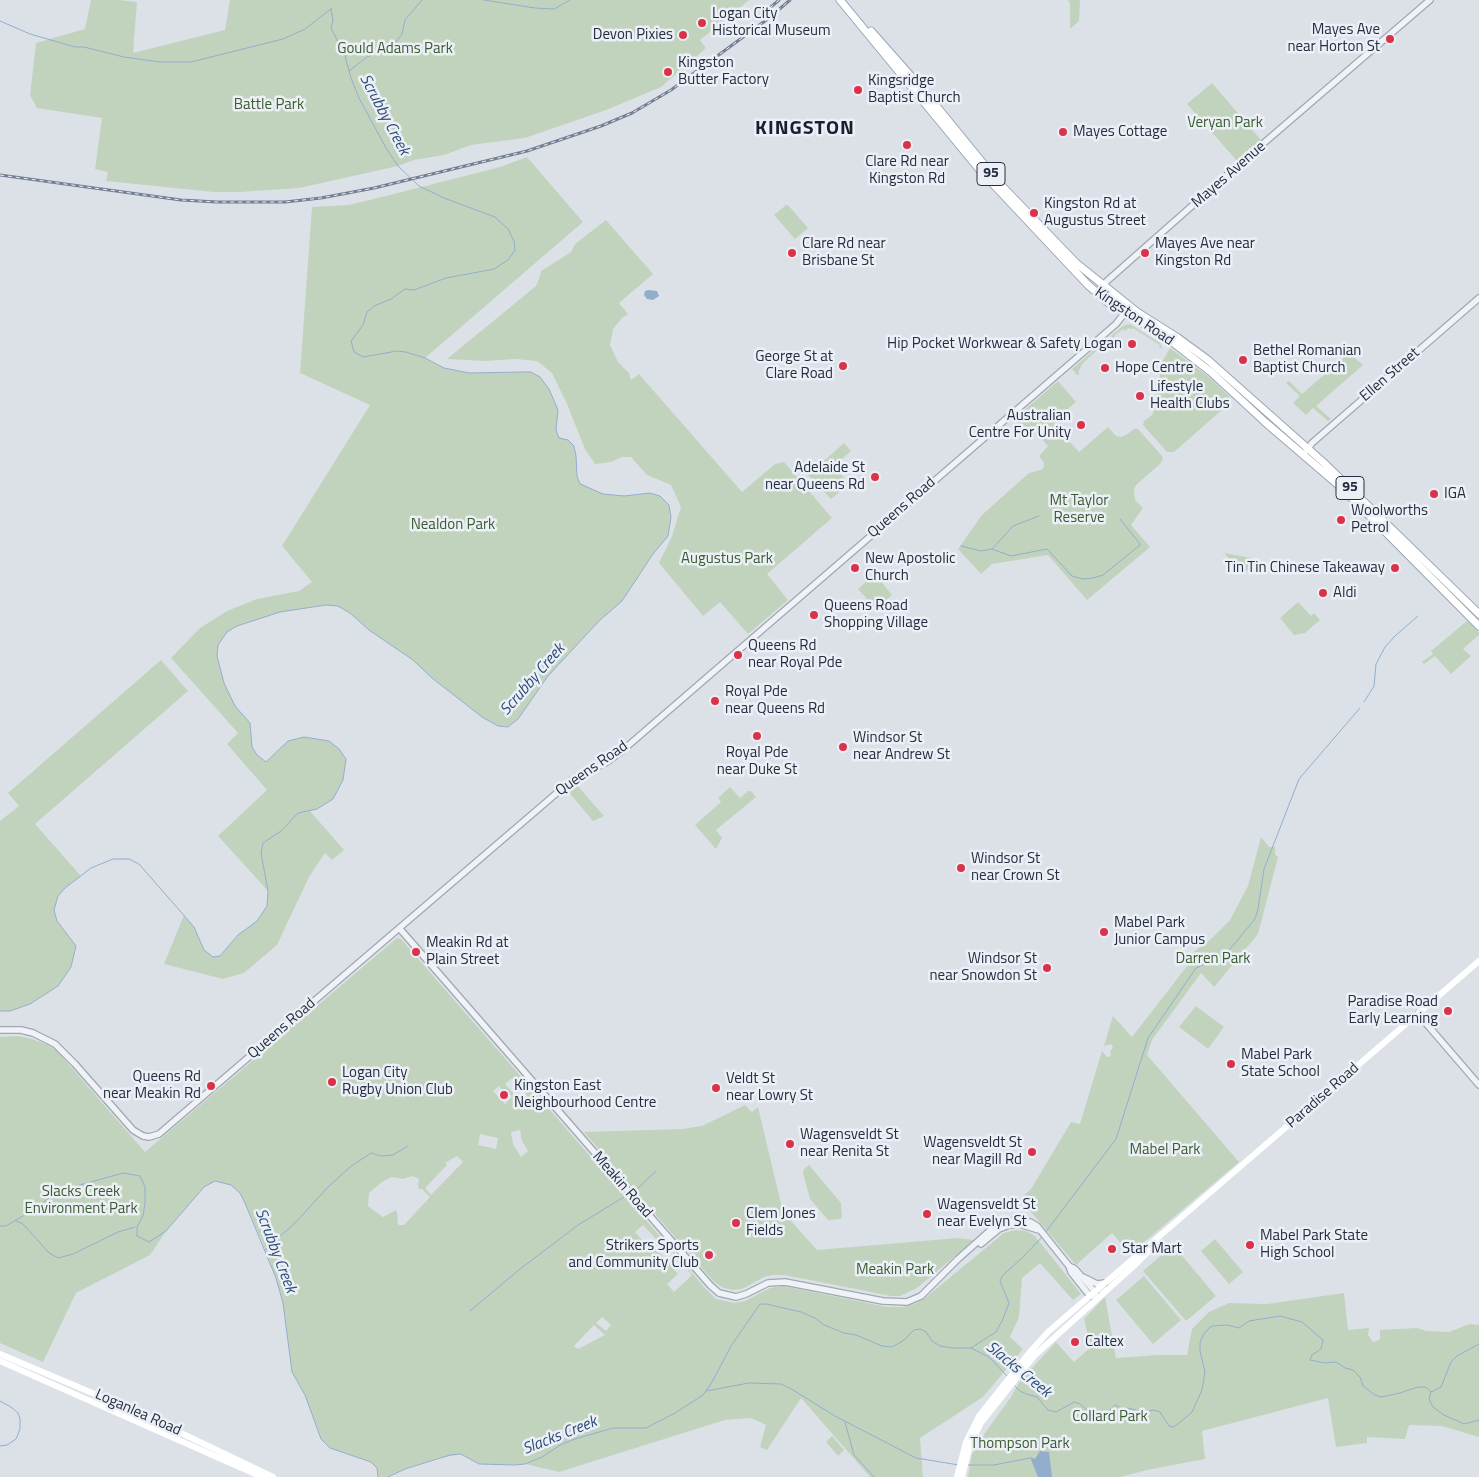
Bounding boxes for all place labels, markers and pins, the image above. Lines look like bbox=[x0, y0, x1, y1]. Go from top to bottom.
place label: Logan City Historical Museum bbox=[712, 5, 830, 40]
marker: Logan City Historical Museum bbox=[696, 17, 708, 29]
place label: Mayes Ave near Horton St bbox=[1287, 21, 1380, 56]
place label: Devon Pixies bbox=[593, 26, 673, 44]
marker: Devon Pixies bbox=[677, 29, 689, 41]
marker: Mayes Ave near Horton St bbox=[1384, 33, 1396, 45]
place label: Kingston Butter Factory bbox=[678, 54, 769, 89]
marker: Kingston Butter Factory bbox=[662, 66, 674, 78]
place label: Kingsridge Baptist Church bbox=[868, 72, 961, 107]
marker: Kingsridge Baptist Church bbox=[852, 84, 864, 96]
place label: Mayes Cottage bbox=[1073, 123, 1167, 141]
marker: Mayes Cottage bbox=[1057, 126, 1069, 138]
marker: Clare Rd near Kingston Rd bbox=[901, 139, 913, 151]
place label: Clare Rd near Kingston Rd bbox=[865, 153, 949, 188]
place label: Kingston Rd at Augustus Street bbox=[1044, 195, 1146, 230]
marker: Kingston Rd at Augustus Street bbox=[1028, 207, 1040, 219]
place label: Clare Rd near Brisbane St bbox=[802, 235, 886, 270]
place label: Mayes Ave near Kingston Rd bbox=[1155, 235, 1255, 270]
marker: Clare Rd near Brisbane St bbox=[786, 247, 798, 259]
marker: Mayes Ave near Kingston Rd bbox=[1139, 247, 1151, 259]
place label: Hip Pocket Workwear & Safety Logan bbox=[887, 335, 1122, 353]
marker: Hip Pocket Workwear & Safety Logan bbox=[1126, 338, 1138, 350]
place label: Bethel Romanian Baptist Church bbox=[1253, 342, 1361, 377]
place label: George St at Clare Road bbox=[755, 348, 833, 383]
marker: Bethel Romanian Baptist Church bbox=[1237, 354, 1249, 366]
place label: Hope Centre bbox=[1115, 359, 1193, 377]
marker: George St at Clare Road bbox=[837, 360, 849, 372]
marker: Hope Centre bbox=[1099, 362, 1111, 374]
place label: Lifestyle Health Clubs bbox=[1150, 378, 1230, 413]
marker: Lifestyle Health Clubs bbox=[1134, 390, 1146, 402]
place label: Australian Centre For Unity bbox=[969, 407, 1071, 442]
marker: Australian Centre For Unity bbox=[1075, 419, 1087, 431]
place label: Adelaide St near Queens Rd bbox=[765, 459, 865, 494]
marker: Adelaide St near Queens Rd bbox=[869, 471, 881, 483]
place label: IGA bbox=[1444, 485, 1466, 503]
marker: IGA bbox=[1428, 488, 1440, 500]
place label: Woolworths Petrol bbox=[1351, 502, 1428, 537]
marker: Woolworths Petrol bbox=[1335, 514, 1347, 526]
place label: New Apostolic Church bbox=[865, 550, 956, 585]
place label: Tin Tin Chinese Takeaway bbox=[1225, 559, 1385, 577]
marker: New Apostolic Church bbox=[849, 562, 861, 574]
marker: Tin Tin Chinese Takeaway bbox=[1389, 562, 1401, 574]
place label: Aldi bbox=[1333, 584, 1357, 602]
marker: Aldi bbox=[1317, 587, 1329, 599]
place label: Queens Road Shopping Village bbox=[824, 597, 928, 632]
marker: Queens Road Shopping Village bbox=[808, 609, 820, 621]
place label: Queens Rd near Royal Pde bbox=[748, 637, 842, 672]
marker: Queens Rd near Royal Pde bbox=[732, 649, 744, 661]
place label: Royal Pde near Queens Rd bbox=[725, 683, 825, 718]
marker: Royal Pde near Queens Rd bbox=[709, 695, 721, 707]
place label: Windsor St near Andrew St bbox=[853, 729, 950, 764]
marker: Royal Pde near Duke St bbox=[751, 730, 763, 742]
marker: Windsor St near Andrew St bbox=[837, 741, 849, 753]
place label: Royal Pde near Duke St bbox=[717, 744, 797, 779]
place label: Windsor St near Crown St bbox=[971, 850, 1060, 885]
marker: Windsor St near Crown St bbox=[955, 862, 967, 874]
place label: Mabel Park Junior Campus bbox=[1114, 914, 1205, 949]
marker: Mabel Park Junior Campus bbox=[1098, 926, 1110, 938]
place label: Meakin Rd at Plain Street bbox=[426, 934, 509, 969]
marker: Meakin Rd at Plain Street bbox=[410, 946, 422, 958]
place label: Windsor St near Snowdon St bbox=[930, 950, 1037, 985]
marker: Windsor St near Snowdon St bbox=[1041, 962, 1053, 974]
place label: Paradise Road Early Learning bbox=[1347, 993, 1438, 1028]
marker: Paradise Road Early Learning bbox=[1442, 1005, 1454, 1017]
place label: Mabel Park State School bbox=[1241, 1046, 1320, 1081]
marker: Mabel Park State School bbox=[1225, 1058, 1237, 1070]
place label: Logan City Rugby Union Club bbox=[342, 1064, 453, 1099]
place label: Queens Rd near Meakin Rd bbox=[103, 1068, 201, 1103]
place label: Veldt St near Lowry St bbox=[726, 1070, 813, 1105]
marker: Logan City Rugby Union Club bbox=[326, 1076, 338, 1088]
place label: Kingston East Neighbourhood Centre bbox=[514, 1077, 656, 1112]
marker: Queens Rd near Meakin Rd bbox=[205, 1080, 217, 1092]
marker: Veldt St near Lowry St bbox=[710, 1082, 722, 1094]
marker: Kingston East Neighbourhood Centre bbox=[498, 1089, 510, 1101]
place label: Wagensveldt St near Renita St bbox=[800, 1126, 899, 1161]
place label: Wagensveldt St near Magill Rd bbox=[923, 1134, 1022, 1169]
marker: Wagensveldt St near Renita St bbox=[784, 1138, 796, 1150]
marker: Wagensveldt St near Magill Rd bbox=[1026, 1146, 1038, 1158]
place label: Wagensveldt St near Evelyn St bbox=[937, 1196, 1036, 1231]
place label: Clem Jones Fields bbox=[746, 1205, 816, 1240]
marker: Wagensveldt St near Evelyn St bbox=[921, 1208, 933, 1220]
marker: Clem Jones Fields bbox=[730, 1217, 742, 1229]
place label: Mabel Park State High School bbox=[1260, 1227, 1368, 1262]
place label: Strikers Sports and Community Club bbox=[569, 1237, 699, 1272]
marker: Mabel Park State High School bbox=[1244, 1239, 1256, 1251]
place label: Star Mart bbox=[1122, 1240, 1182, 1258]
marker: Star Mart bbox=[1106, 1243, 1118, 1255]
marker: Strikers Sports and Community Club bbox=[703, 1249, 715, 1261]
place label: Caltex bbox=[1085, 1333, 1124, 1351]
marker: Caltex bbox=[1069, 1336, 1081, 1348]

